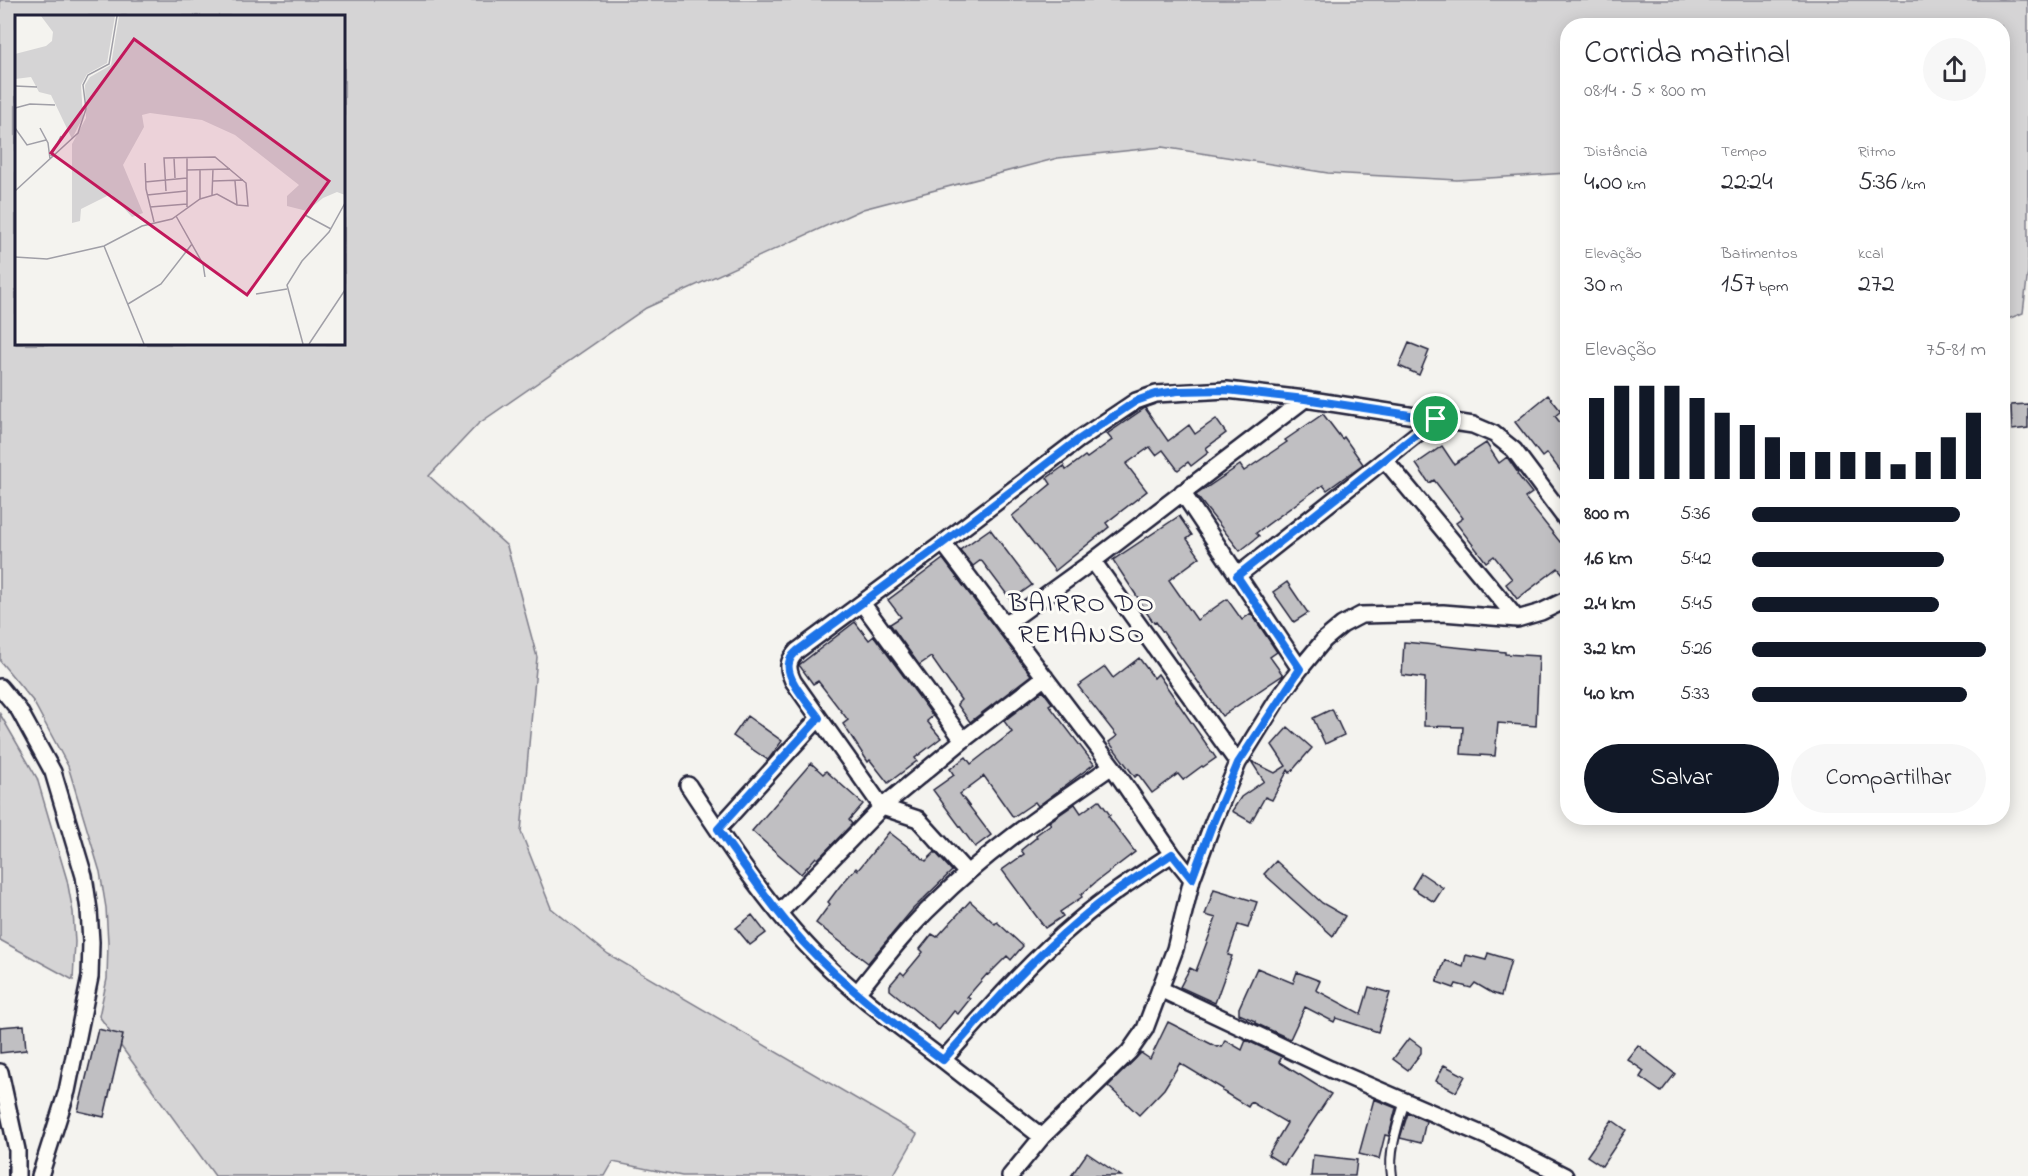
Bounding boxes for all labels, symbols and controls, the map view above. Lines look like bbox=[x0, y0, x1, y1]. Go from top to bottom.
inset map bbox=[15, 15, 345, 345]
text: Corrida matinal bbox=[1584, 30, 1790, 78]
button: share bbox=[1923, 38, 1986, 101]
text: 08:14 · 5 × 800 m bbox=[1584, 77, 1706, 106]
text: Distância bbox=[1584, 140, 1647, 164]
text: Tempo bbox=[1721, 140, 1767, 164]
text: Ritmo bbox=[1858, 140, 1896, 164]
text: 4.00 bbox=[1584, 164, 1622, 202]
text: 22:24 bbox=[1721, 164, 1773, 202]
text: 5:36 bbox=[1858, 164, 1897, 202]
text: km bbox=[1622, 173, 1646, 197]
text: /km bbox=[1897, 173, 1926, 197]
text: Elevação bbox=[1584, 242, 1642, 266]
text: Batimentos bbox=[1721, 242, 1798, 266]
text: kcal bbox=[1858, 242, 1883, 266]
text: 30 bbox=[1584, 266, 1606, 304]
text: 157 bbox=[1721, 266, 1755, 304]
text: 272 bbox=[1858, 266, 1895, 304]
text: m bbox=[1606, 275, 1622, 299]
text: bpm bbox=[1755, 275, 1788, 299]
text: Elevação bbox=[1584, 336, 1656, 365]
text: 75–81 m bbox=[1926, 336, 1986, 365]
pin bbox=[1410, 393, 1461, 444]
icon: arrive bbox=[1419, 402, 1452, 435]
text: 800 m bbox=[1584, 500, 1629, 529]
text: 5:36 bbox=[1680, 500, 1710, 529]
text: 1.6 km bbox=[1584, 545, 1633, 574]
text: 5:42 bbox=[1680, 545, 1711, 574]
district label: BAIRRO DO REMANSO bbox=[1008, 585, 1155, 655]
text: 2.4 km bbox=[1584, 590, 1636, 619]
text: 5:45 bbox=[1680, 590, 1713, 619]
text: 3.2 km bbox=[1584, 635, 1636, 664]
text: 5:26 bbox=[1680, 635, 1712, 664]
text: 4.0 km bbox=[1584, 680, 1634, 709]
text: 5:33 bbox=[1680, 680, 1710, 709]
button: Salvar bbox=[1584, 744, 1779, 813]
button: Compartilhar bbox=[1791, 744, 1986, 813]

